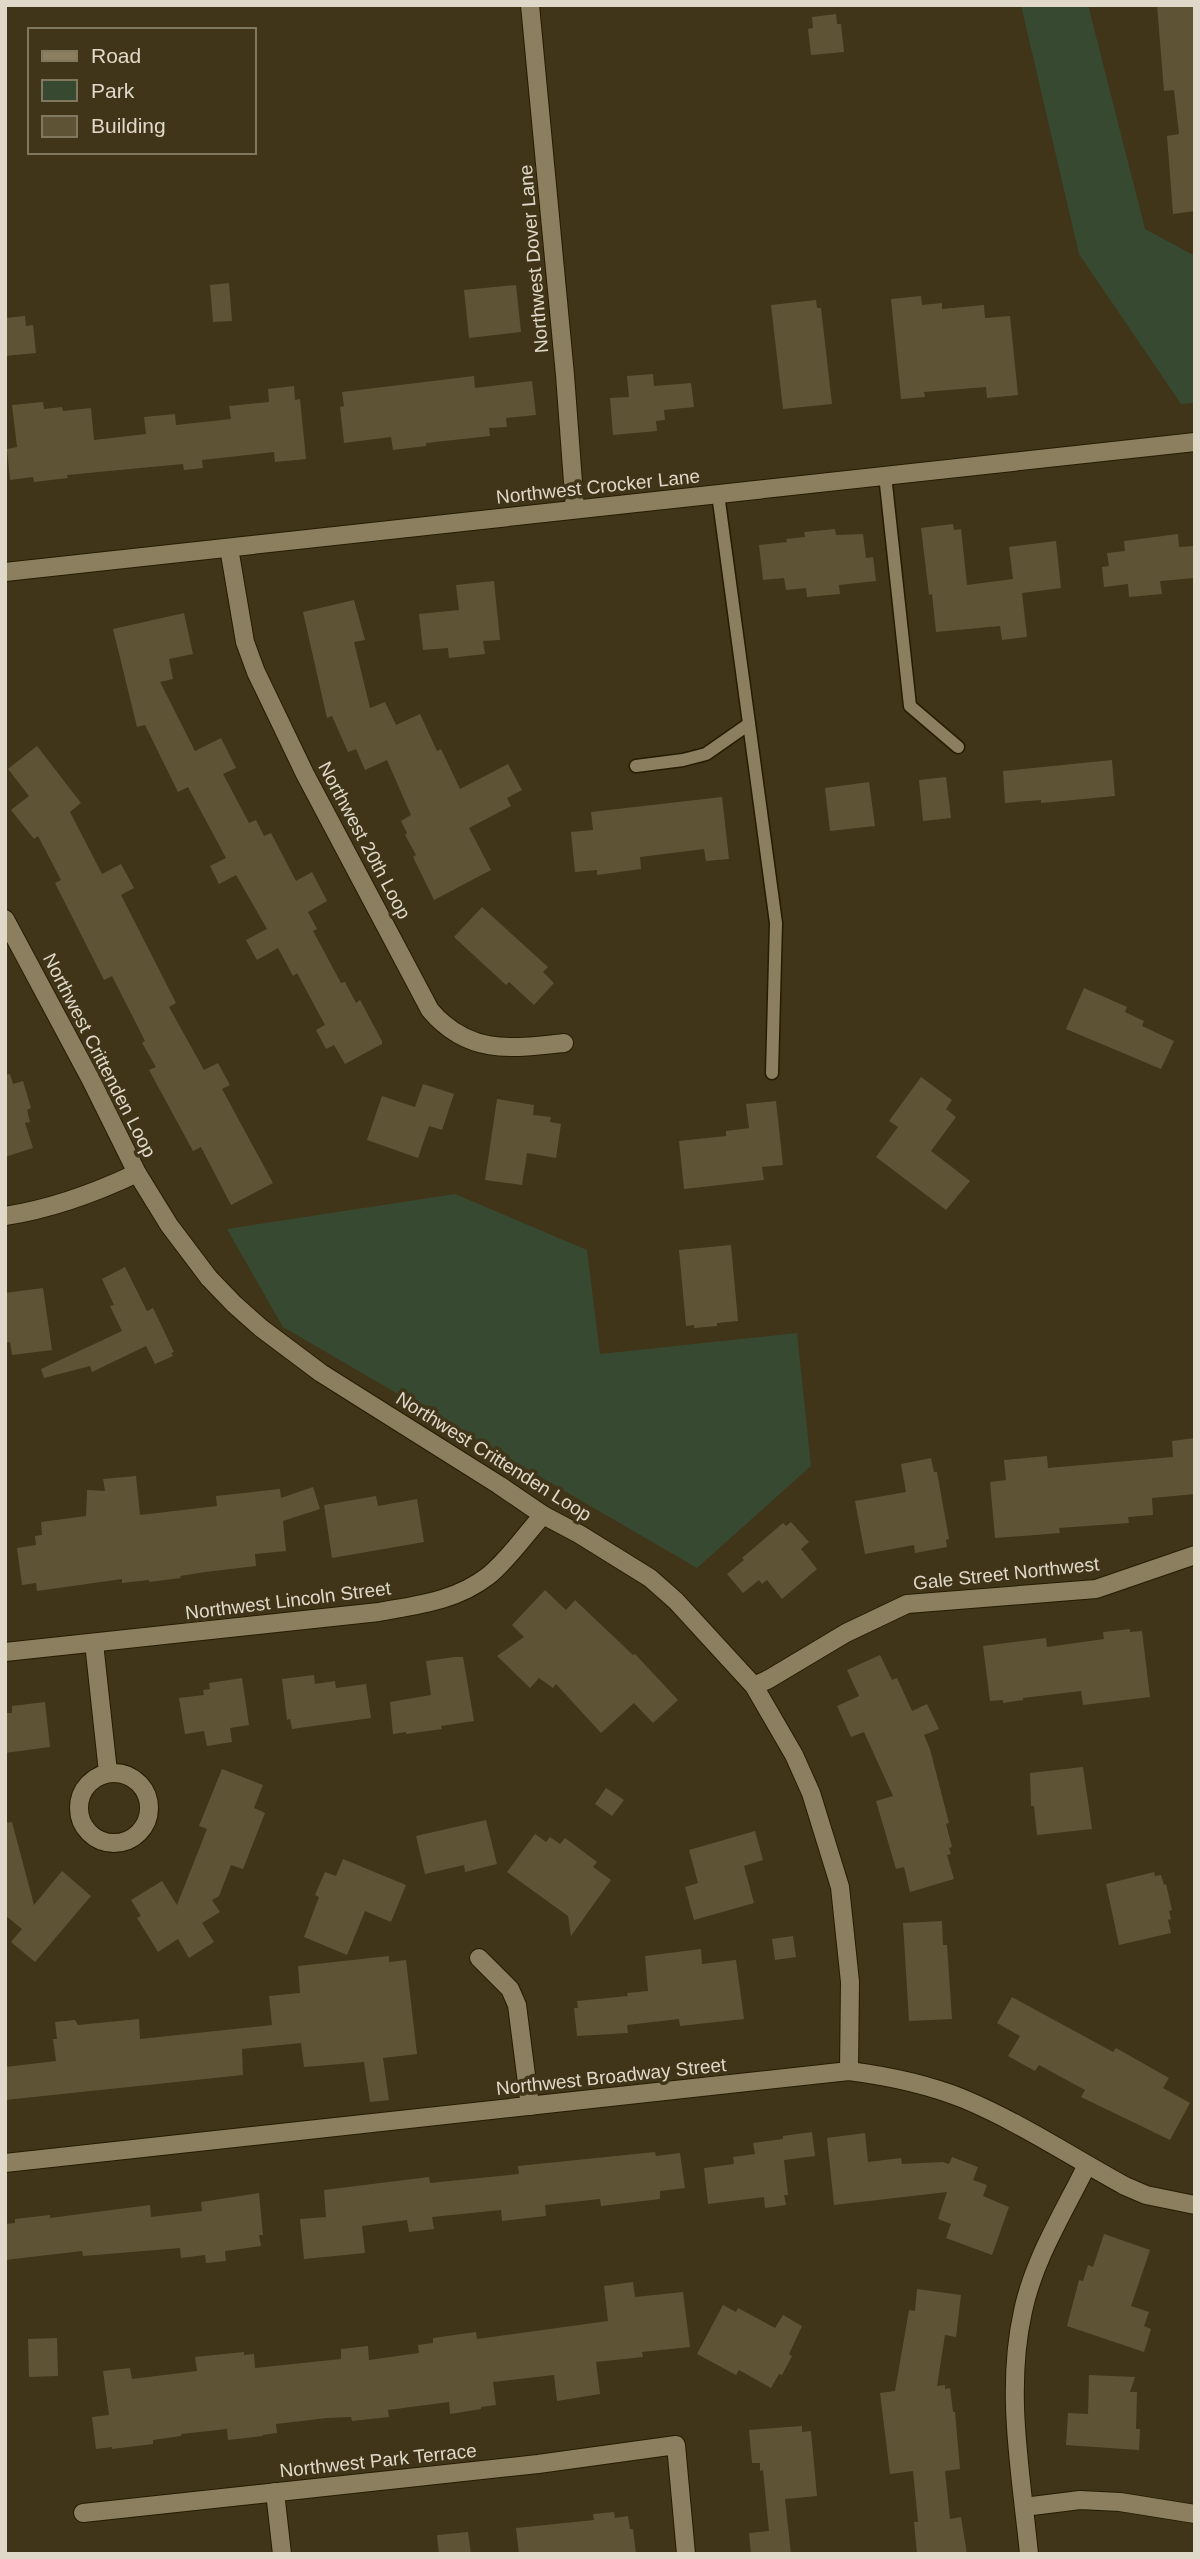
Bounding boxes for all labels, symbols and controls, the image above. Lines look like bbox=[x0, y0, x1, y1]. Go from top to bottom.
legend bbox=[28, 28, 256, 154]
text: Road bbox=[91, 44, 141, 67]
text: Park bbox=[91, 79, 135, 102]
text: Building bbox=[91, 114, 166, 137]
street label: Northwest Dover Lane bbox=[515, 164, 552, 354]
street label: Northwest Crocker Lane bbox=[495, 465, 701, 508]
street label: Northwest 20th Loop bbox=[314, 758, 415, 923]
street label: Northwest Crittenden Loop bbox=[39, 950, 160, 1161]
street label: Northwest Crittenden Loop bbox=[392, 1388, 595, 1525]
street label: Gale Street Northwest bbox=[912, 1553, 1101, 1594]
street label: Northwest Lincoln Street bbox=[184, 1577, 393, 1624]
street label: Northwest Broadway Street bbox=[495, 2054, 728, 2099]
street label: Northwest Park Terrace bbox=[278, 2440, 478, 2481]

